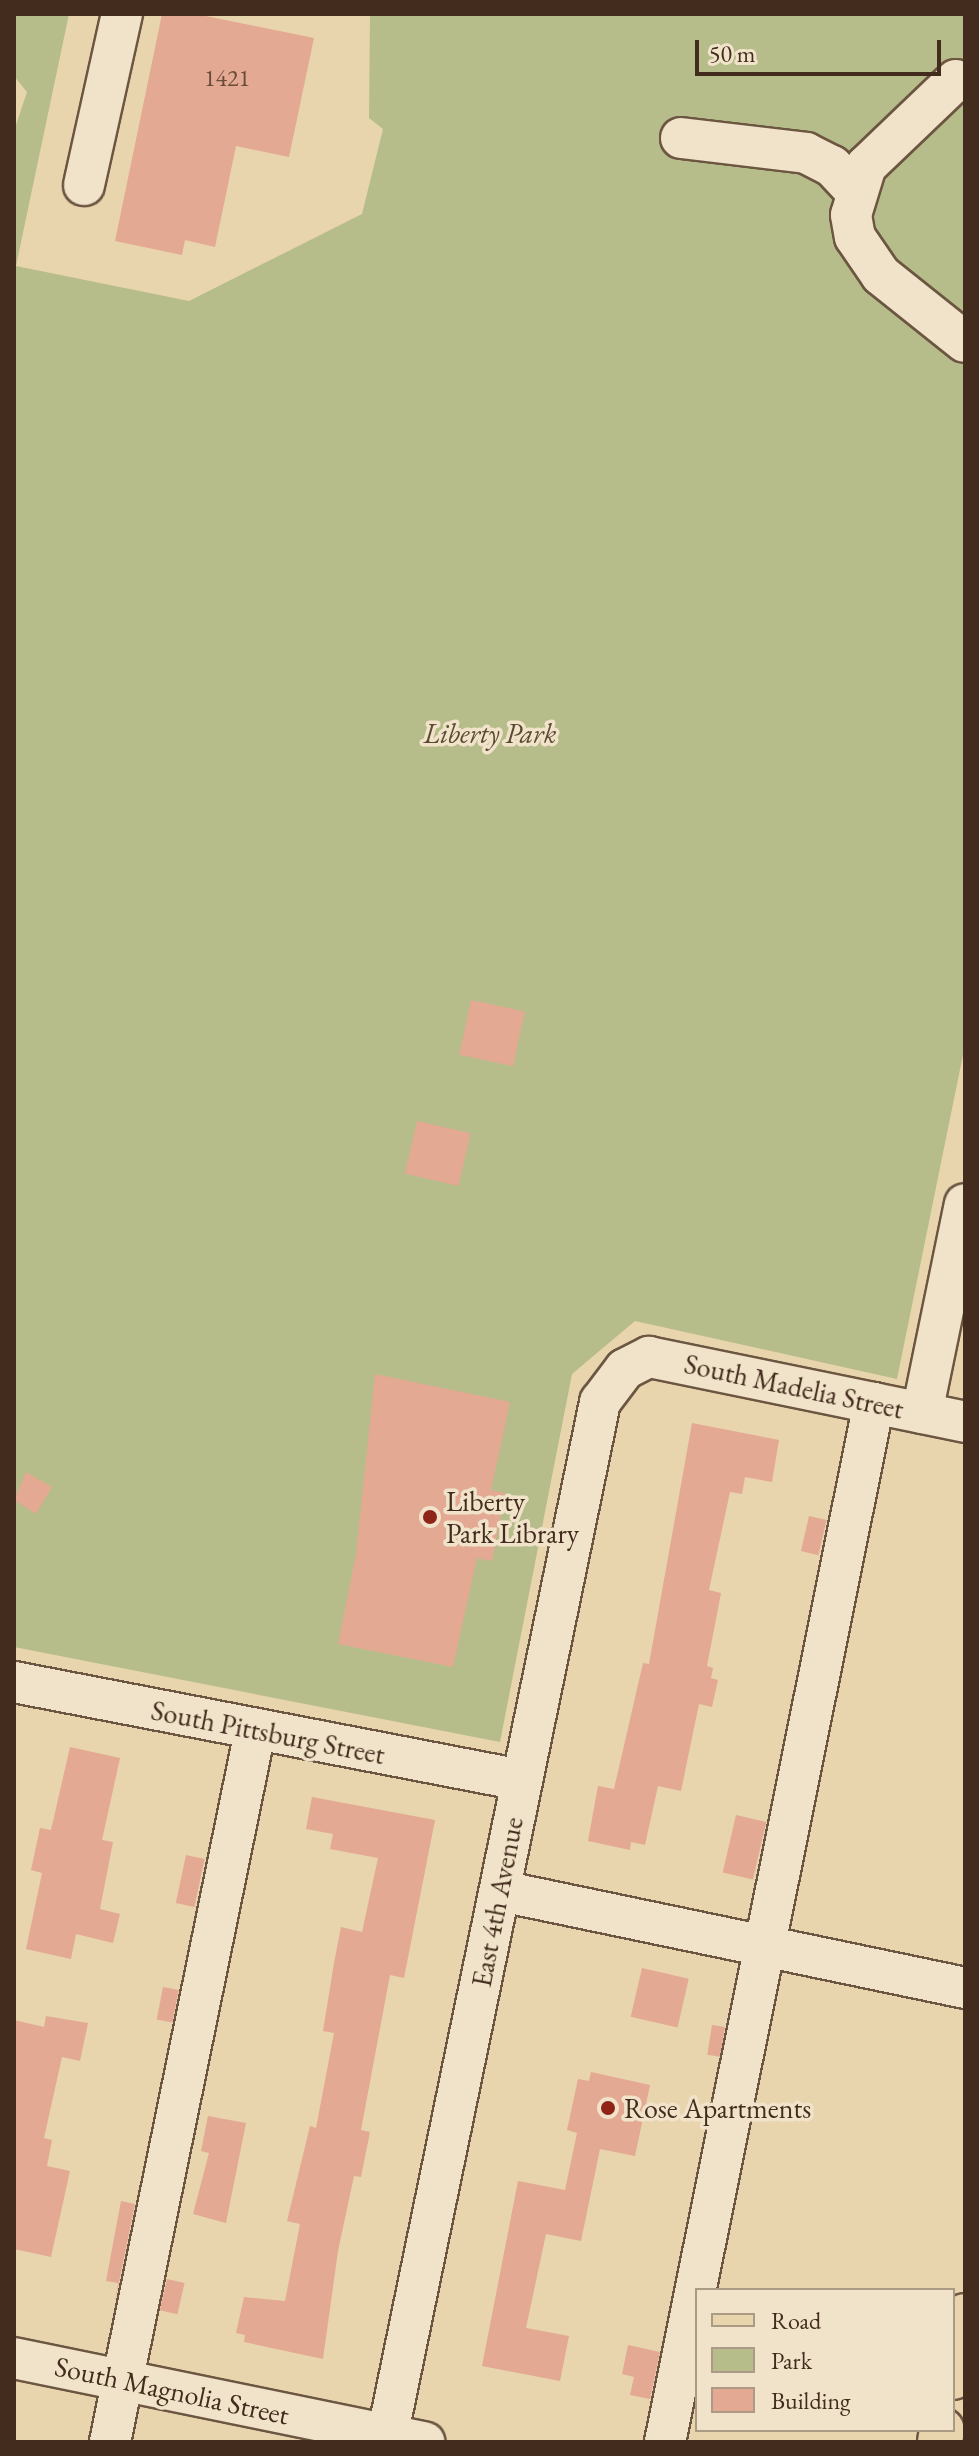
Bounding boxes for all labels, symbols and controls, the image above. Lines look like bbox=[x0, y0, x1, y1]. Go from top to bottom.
scale bar bbox=[699, 24, 945, 74]
text: 50 m bbox=[709, 38, 756, 69]
house number: 1421 bbox=[204, 64, 250, 92]
park label: Liberty Park bbox=[424, 716, 556, 750]
street label: South Madelia Street bbox=[681, 1346, 907, 1426]
place label: Liberty Park Library bbox=[446, 1484, 579, 1550]
marker: Liberty Park Library bbox=[421, 1508, 439, 1526]
street label: South Pittsburg Street bbox=[148, 1693, 388, 1771]
street label: East 4th Avenue bbox=[464, 1814, 530, 1990]
place label: Rose Apartments bbox=[624, 2091, 811, 2125]
marker: Rose Apartments bbox=[599, 2099, 617, 2117]
legend bbox=[695, 2288, 955, 2432]
text: Road bbox=[771, 2305, 821, 2336]
text: Park bbox=[771, 2345, 812, 2376]
street label: South Magnolia Street bbox=[52, 2349, 292, 2431]
text: Building bbox=[771, 2385, 851, 2416]

